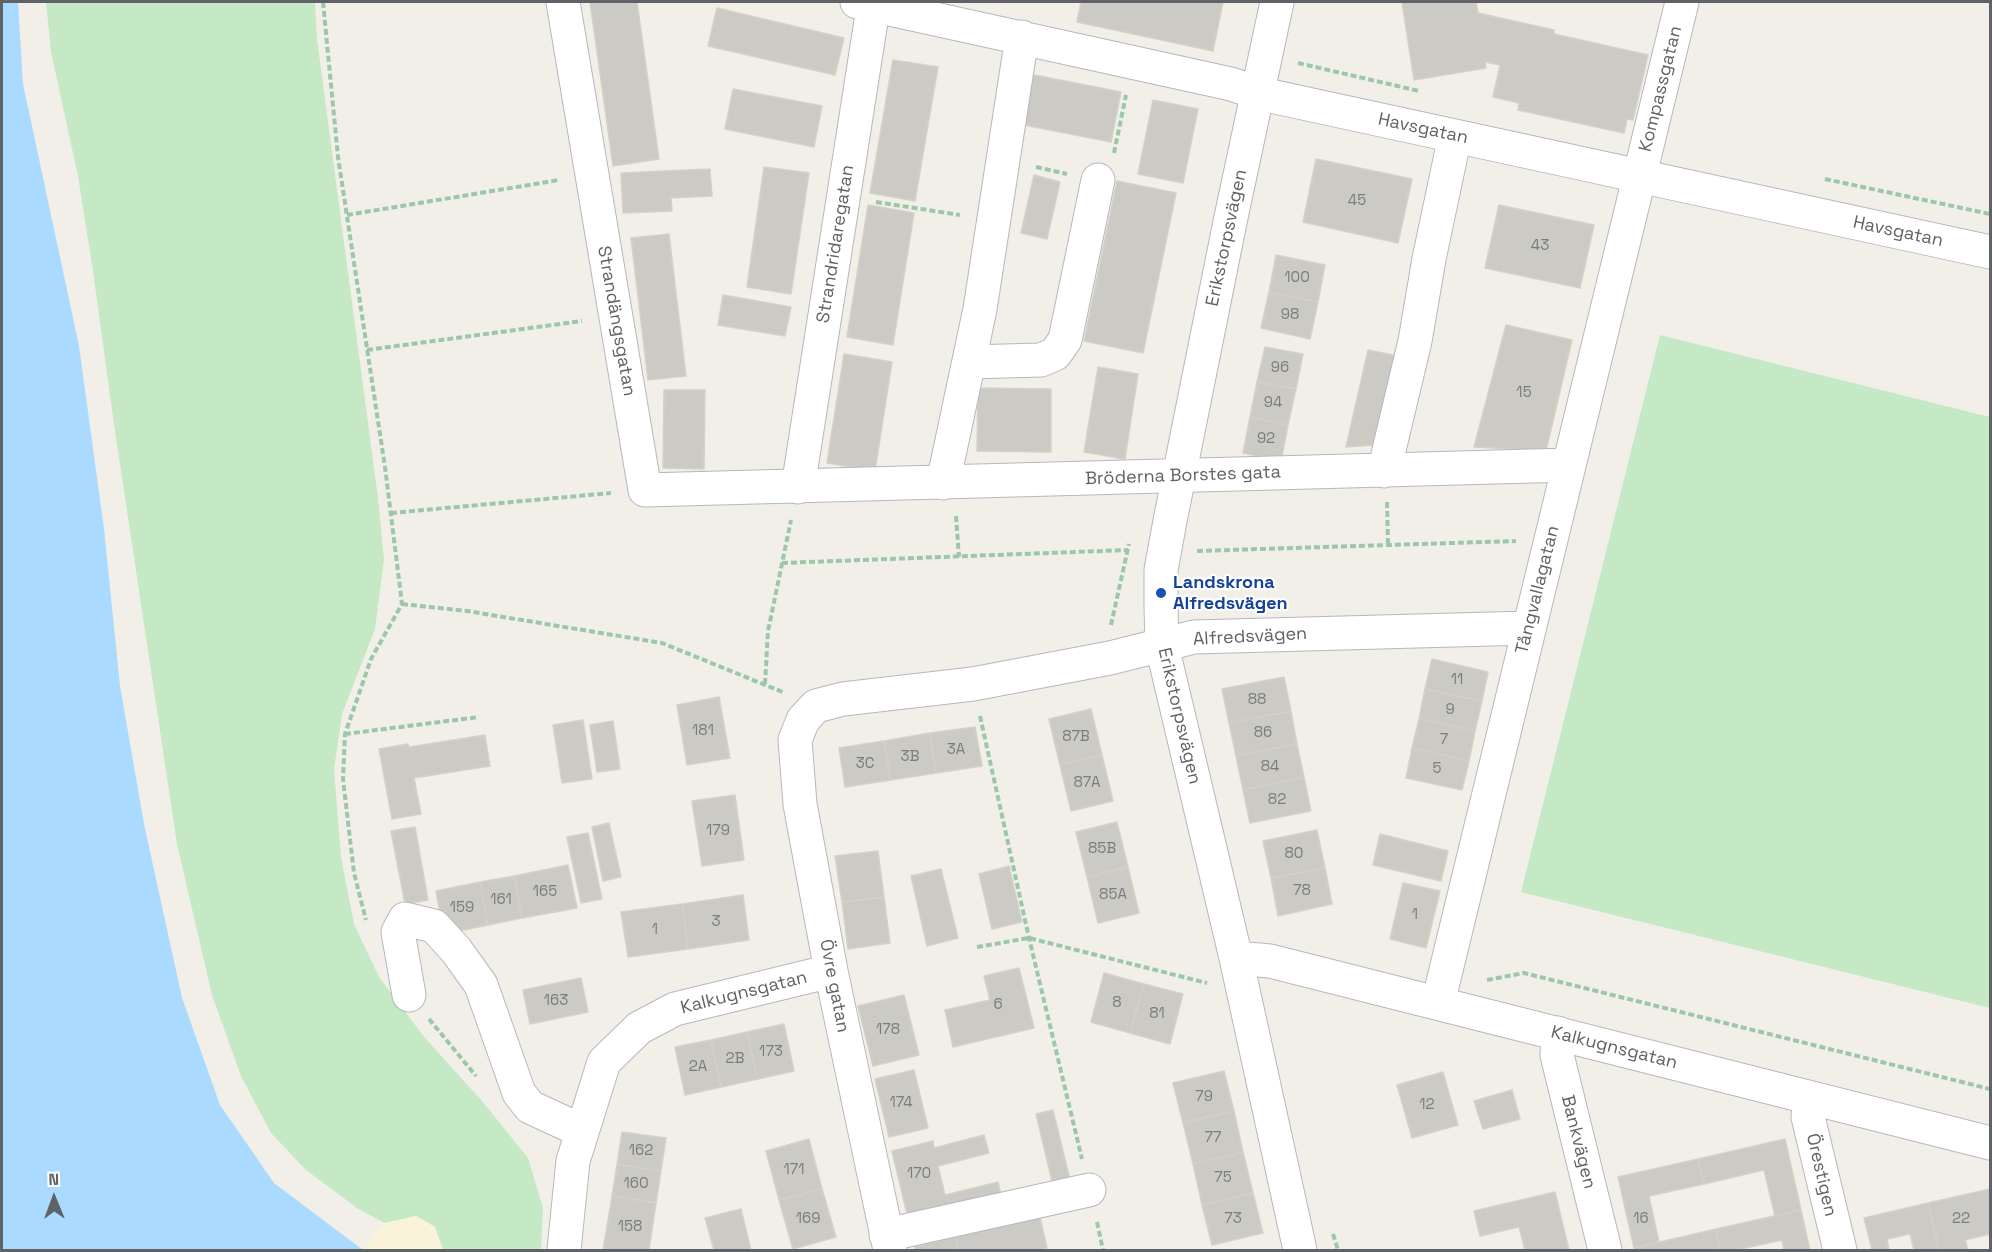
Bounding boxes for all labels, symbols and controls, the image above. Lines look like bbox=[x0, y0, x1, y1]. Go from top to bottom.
street label: Kompassgatan bbox=[1635, 24, 1687, 154]
street label: Havsgatan bbox=[1376, 109, 1470, 149]
street label: Strandridaregatan bbox=[813, 163, 859, 325]
street label: Erikstorpsvägen bbox=[1202, 168, 1252, 308]
house number: 45 bbox=[1348, 192, 1366, 210]
street label: Havsgatan bbox=[1851, 212, 1945, 252]
house number: 43 bbox=[1531, 237, 1549, 255]
street label: Strandängsgatan bbox=[592, 244, 640, 398]
house number: 100 bbox=[1284, 269, 1310, 287]
house number: 98 bbox=[1281, 306, 1299, 324]
house number: 96 bbox=[1271, 359, 1289, 377]
house number: 15 bbox=[1516, 384, 1532, 402]
house number: 94 bbox=[1264, 394, 1282, 412]
house number: 92 bbox=[1257, 430, 1275, 448]
street label: Bröderna Borstes gata bbox=[1085, 462, 1281, 490]
street label: Tångvallagatan bbox=[1512, 524, 1564, 656]
place label: Landskrona Alfredsvägen bbox=[1173, 572, 1288, 614]
marker: Landskrona Alfredsvägen bbox=[1154, 586, 1168, 600]
street label: Alfredsvägen bbox=[1192, 623, 1308, 651]
street label: Erikstorpsvägen bbox=[1153, 646, 1205, 786]
house number: 11 bbox=[1451, 671, 1463, 689]
house number: 88 bbox=[1248, 691, 1266, 709]
house number: 9 bbox=[1445, 701, 1455, 719]
house number: 181 bbox=[692, 722, 714, 740]
house number: 86 bbox=[1254, 724, 1272, 742]
house number: 87B bbox=[1062, 728, 1090, 746]
house number: 7 bbox=[1440, 731, 1448, 749]
house number: 3A bbox=[947, 741, 965, 759]
house number: 3B bbox=[901, 748, 919, 766]
house number: 3C bbox=[856, 755, 874, 773]
house number: 84 bbox=[1261, 758, 1279, 776]
house number: 5 bbox=[1433, 760, 1441, 778]
house number: 87A bbox=[1073, 774, 1101, 792]
house number: 82 bbox=[1268, 791, 1286, 809]
house number: 179 bbox=[706, 822, 730, 840]
house number: 85B bbox=[1088, 840, 1116, 858]
house number: 80 bbox=[1285, 845, 1303, 863]
house number: 78 bbox=[1293, 882, 1311, 900]
house number: 165 bbox=[533, 883, 557, 901]
house number: 85A bbox=[1099, 886, 1127, 904]
house number: 161 bbox=[490, 891, 512, 909]
house number: 159 bbox=[450, 899, 474, 917]
house number: 1 bbox=[1412, 906, 1418, 924]
house number: 3 bbox=[711, 913, 721, 931]
house number: 1 bbox=[652, 921, 658, 939]
street label: Övre gatan bbox=[814, 938, 854, 1034]
street label: Kalkugnsgatan bbox=[679, 967, 809, 1019]
house number: 163 bbox=[544, 992, 568, 1010]
house number: 8 bbox=[1112, 994, 1122, 1012]
house number: 6 bbox=[993, 996, 1003, 1014]
house number: 81 bbox=[1149, 1005, 1165, 1023]
house number: 178 bbox=[876, 1021, 900, 1039]
street label: Kalkugnsgatan bbox=[1549, 1022, 1679, 1074]
house number: 173 bbox=[759, 1043, 783, 1061]
house number: 2B bbox=[726, 1050, 744, 1068]
house number: 2A bbox=[689, 1058, 707, 1076]
house number: 79 bbox=[1195, 1088, 1213, 1106]
street label: Bankvägen bbox=[1556, 1093, 1600, 1191]
house number: 174 bbox=[889, 1094, 913, 1112]
house number: 12 bbox=[1419, 1096, 1435, 1114]
house number: 77 bbox=[1205, 1129, 1221, 1147]
street label: Örestigen bbox=[1801, 1131, 1841, 1219]
house number: 162 bbox=[629, 1142, 653, 1160]
house number: 171 bbox=[784, 1161, 804, 1179]
house number: 170 bbox=[907, 1165, 931, 1183]
north arrow bbox=[24, 1168, 84, 1228]
text: N bbox=[48, 1169, 59, 1190]
house number: 75 bbox=[1214, 1169, 1232, 1187]
house number: 160 bbox=[623, 1175, 649, 1193]
house number: 169 bbox=[796, 1210, 820, 1228]
house number: 73 bbox=[1224, 1210, 1242, 1228]
house number: 16 bbox=[1633, 1210, 1649, 1228]
house number: 22 bbox=[1952, 1210, 1970, 1228]
house number: 158 bbox=[618, 1218, 642, 1236]

